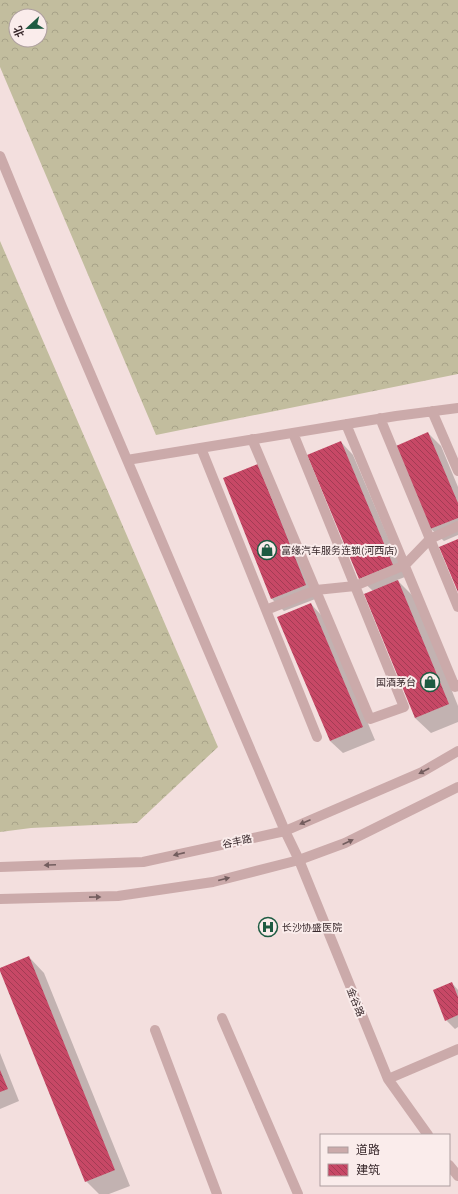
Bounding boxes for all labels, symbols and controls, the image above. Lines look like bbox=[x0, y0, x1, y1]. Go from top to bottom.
north arrow bbox=[8, 8, 48, 48]
text: 北 bbox=[11, 24, 26, 39]
shop icon: 富缘汽车服务连锁(河西店) bbox=[256, 539, 278, 561]
place label: 富缘汽车服务连锁(河西店) bbox=[281, 545, 397, 556]
shop icon: 国酒茅台 bbox=[419, 671, 441, 693]
place label: 国酒茅台 bbox=[376, 677, 416, 688]
one-way arrow bbox=[418, 767, 430, 774]
one-way arrow bbox=[299, 819, 311, 825]
street label: 谷丰路 bbox=[221, 833, 253, 850]
one-way arrow bbox=[342, 839, 353, 845]
one-way arrow bbox=[173, 852, 185, 858]
one-way arrow bbox=[44, 862, 56, 869]
one-way arrow bbox=[217, 876, 230, 882]
one-way arrow bbox=[89, 894, 102, 900]
hospital icon: 长沙协盛医院 bbox=[257, 916, 279, 938]
place label: 长沙协盛医院 bbox=[282, 922, 342, 933]
street label: 金谷路 bbox=[345, 986, 366, 1018]
legend bbox=[320, 1134, 450, 1186]
text: 道路 bbox=[356, 1143, 380, 1156]
text: 建筑 bbox=[356, 1163, 380, 1176]

